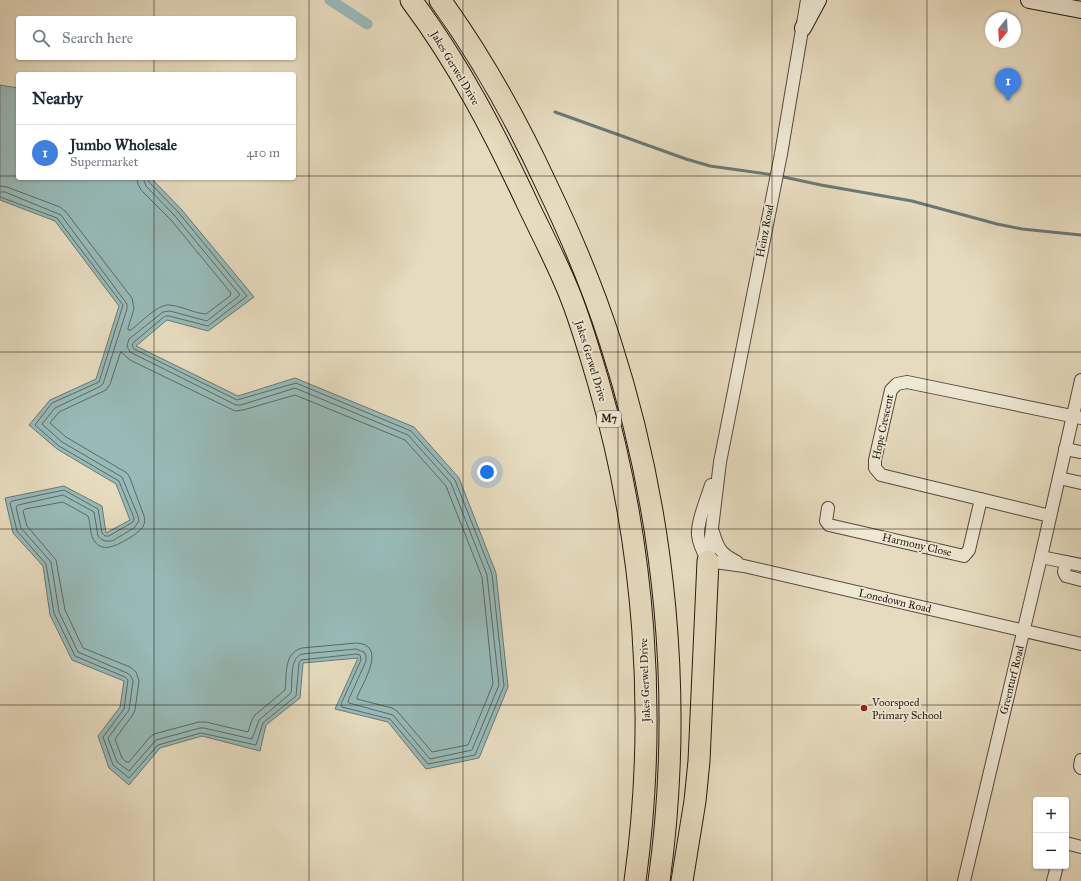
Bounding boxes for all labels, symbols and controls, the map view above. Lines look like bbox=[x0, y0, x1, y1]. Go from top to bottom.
north arrow bbox=[985, 12, 1021, 48]
search box bbox=[16, 16, 296, 60]
icon: search bbox=[30, 27, 52, 49]
street label: Jakes Gerwel Drive bbox=[426, 28, 482, 108]
text: Search here bbox=[62, 29, 133, 47]
pin: 1 bbox=[995, 68, 1021, 101]
text: Nearby bbox=[32, 88, 83, 109]
text: Jumbo Wholesale bbox=[70, 136, 177, 154]
text: 1 bbox=[42, 145, 48, 161]
text: 410 m bbox=[246, 145, 280, 161]
text: Supermarket bbox=[70, 154, 138, 170]
street label: Heinz Road bbox=[753, 203, 777, 259]
street label: Jakes Gerwel Drive bbox=[571, 318, 610, 404]
street label: Hope Crescent bbox=[870, 393, 896, 461]
road number: M7 bbox=[597, 411, 621, 427]
your location bbox=[477, 462, 497, 482]
street label: Harmony Close bbox=[881, 531, 953, 559]
street label: Lonedown Road bbox=[857, 586, 933, 616]
street label: Jakes Gerwel Drive bbox=[637, 637, 654, 723]
street label: Greenturf Road bbox=[997, 644, 1027, 716]
place label: Voorspoed Primary School bbox=[871, 696, 942, 722]
marker: Voorspoed Primary School bbox=[859, 703, 869, 713]
map controls bbox=[1033, 797, 1069, 869]
button: + bbox=[1033, 797, 1069, 833]
button: − bbox=[1033, 833, 1069, 869]

